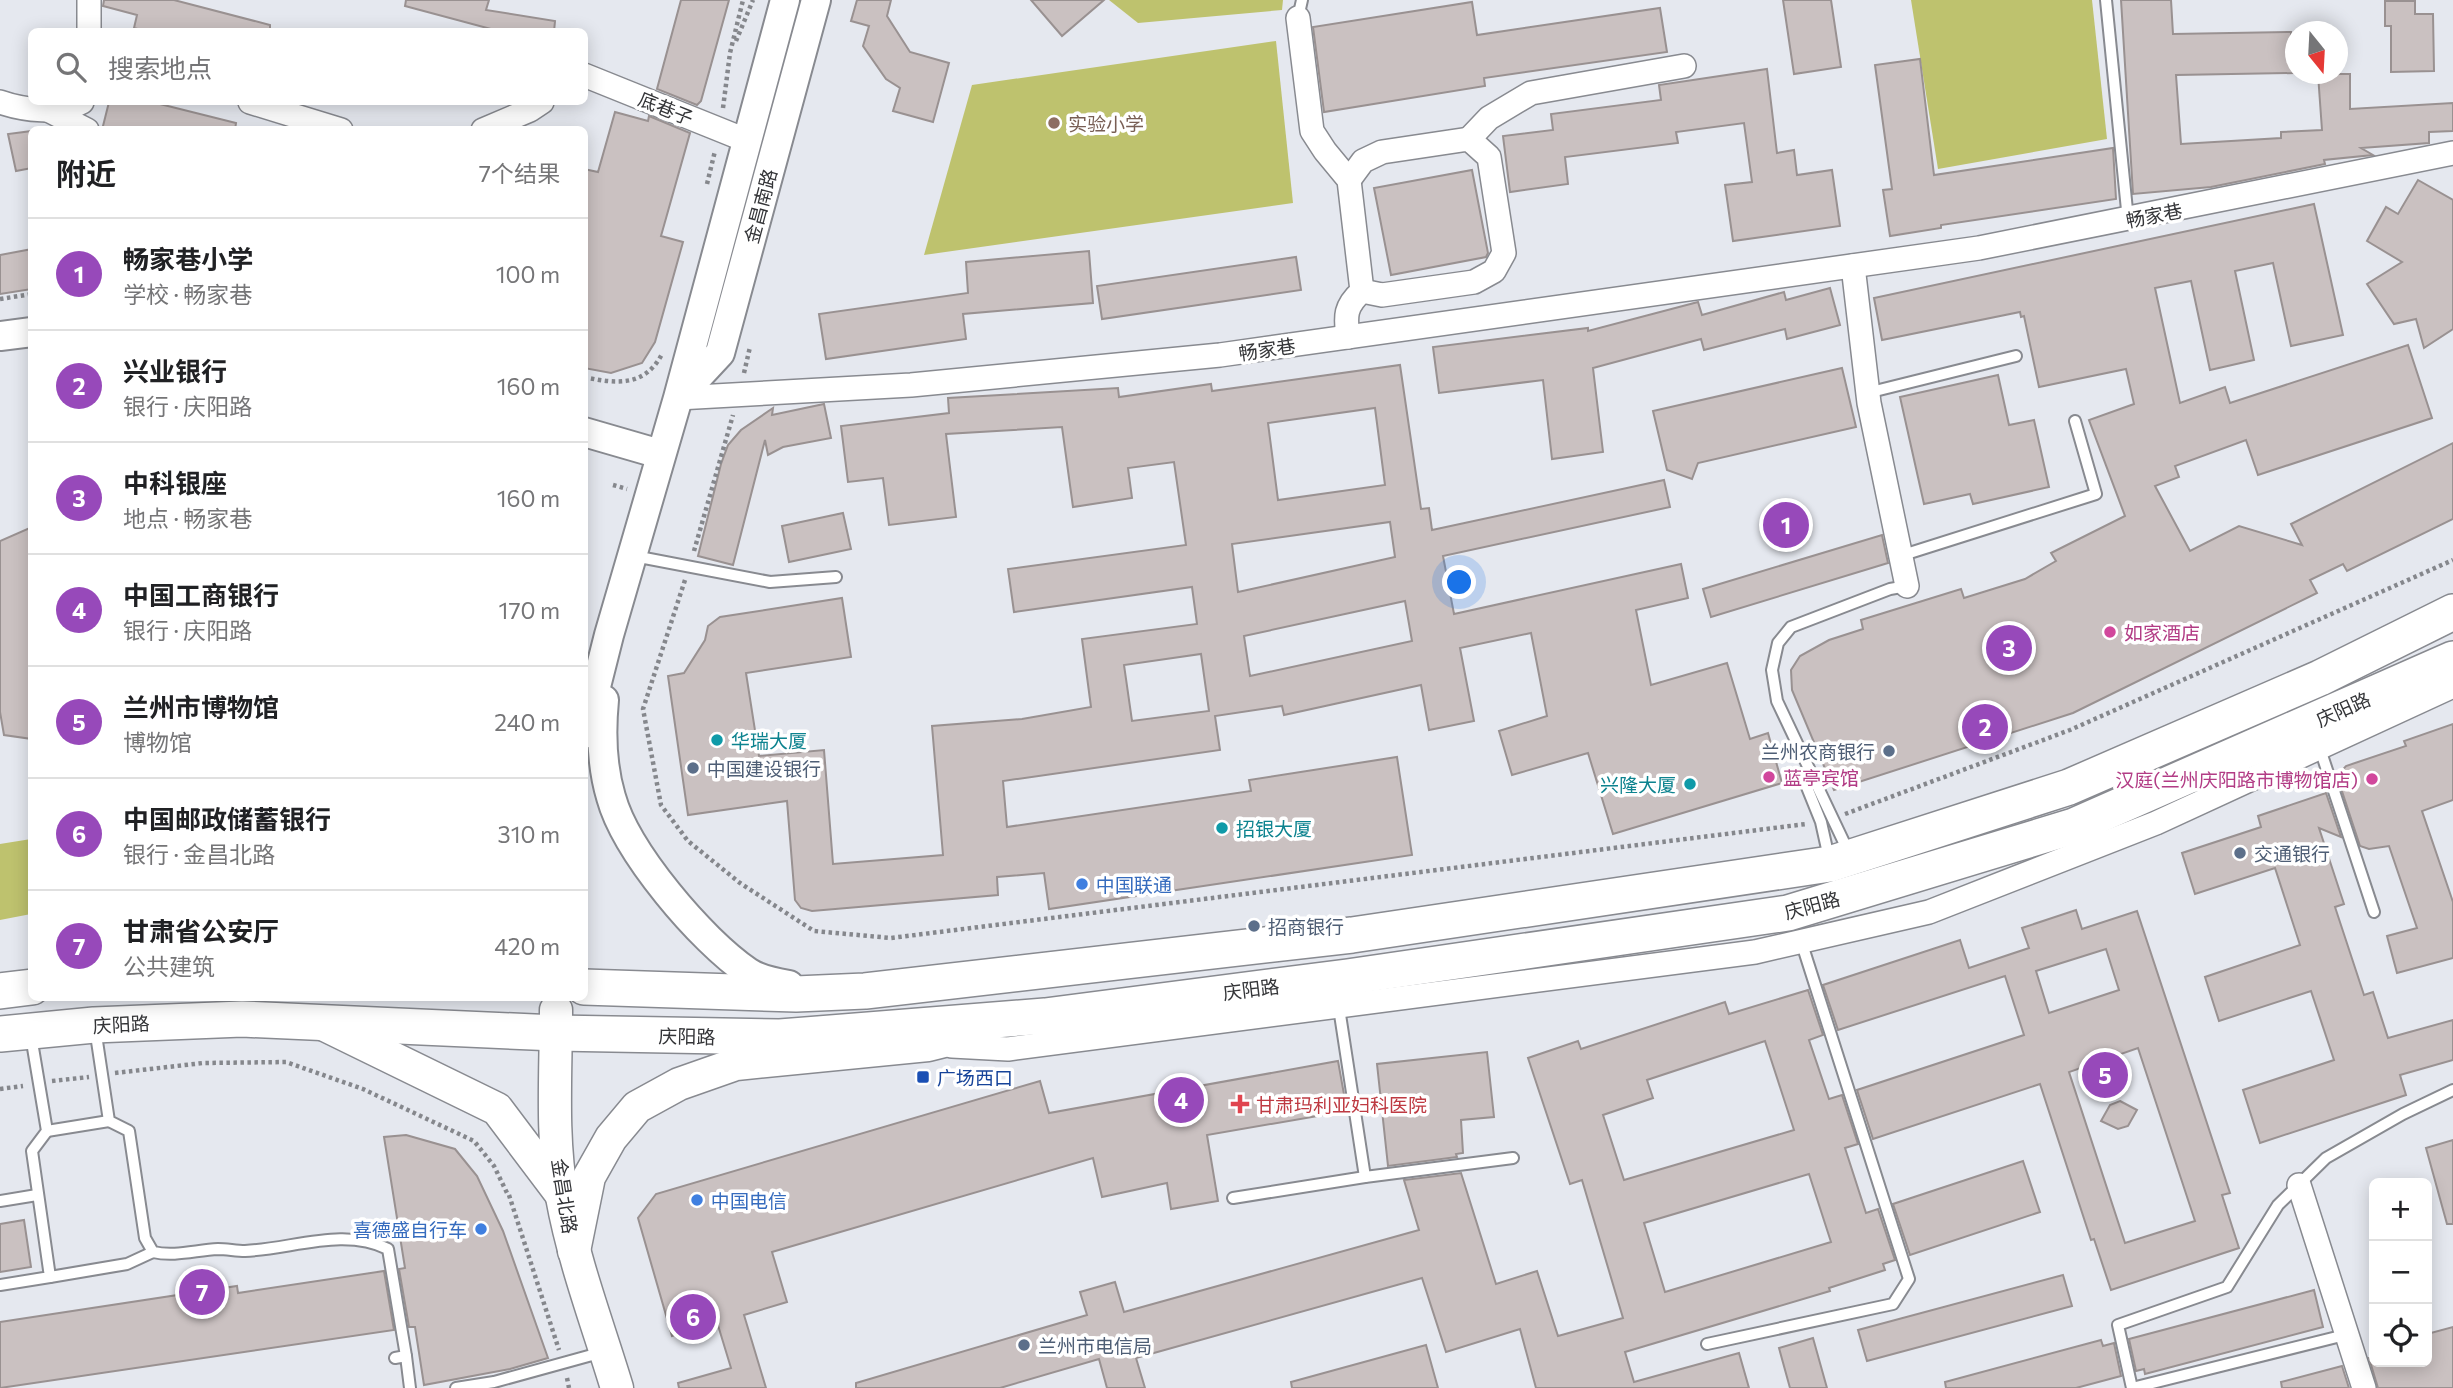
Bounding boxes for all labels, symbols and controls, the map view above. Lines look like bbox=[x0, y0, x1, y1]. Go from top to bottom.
north arrow bbox=[2285, 21, 2348, 84]
search box bbox=[28, 28, 588, 105]
icon: search bbox=[52, 48, 90, 86]
text: 搜索地点 bbox=[108, 52, 212, 83]
street label: 底巷子 bbox=[635, 87, 697, 129]
place label: 实验小学 bbox=[1068, 112, 1144, 135]
marker: 实验小学 bbox=[1046, 115, 1062, 131]
text: 附近 bbox=[56, 154, 116, 191]
text: 7个结果 bbox=[479, 159, 560, 187]
street label: 金昌南路 bbox=[739, 166, 781, 246]
street label: 畅家巷 bbox=[2124, 198, 2184, 232]
text: 畅家巷小学 bbox=[123, 243, 253, 274]
text: 1 bbox=[74, 260, 84, 288]
text: 100 m bbox=[496, 260, 560, 288]
text: 学校 · 畅家巷 bbox=[123, 280, 252, 308]
street label: 畅家巷 bbox=[1237, 334, 1297, 364]
text: 兴业银行 bbox=[123, 355, 227, 386]
text: 2 bbox=[72, 372, 86, 400]
text: 160 m bbox=[497, 372, 560, 400]
text: 银行 · 庆阳路 bbox=[123, 392, 252, 420]
text: 中科银座 bbox=[123, 467, 227, 498]
text: 3 bbox=[72, 484, 86, 512]
text: 160 m bbox=[497, 484, 560, 512]
pin: 1 bbox=[1763, 499, 1809, 551]
text: 地点 · 畅家巷 bbox=[123, 504, 252, 532]
your location bbox=[1442, 565, 1476, 599]
text: 中国工商银行 bbox=[123, 579, 279, 610]
text: 4 bbox=[72, 596, 86, 624]
text: 170 m bbox=[499, 596, 560, 624]
text: 银行 · 庆阳路 bbox=[123, 616, 252, 644]
place label: 如家酒店 bbox=[2124, 621, 2200, 644]
pin: 3 bbox=[1986, 622, 2032, 674]
marker: 如家酒店 bbox=[2102, 624, 2118, 640]
street label: 庆阳路 bbox=[2312, 687, 2374, 731]
text: 兰州市博物馆 bbox=[123, 691, 279, 722]
pin: 2 bbox=[1962, 701, 2008, 753]
text: 5 bbox=[72, 708, 86, 736]
text: 240 m bbox=[494, 708, 560, 736]
text: 博物馆 bbox=[123, 728, 192, 756]
place label: 华瑞大厦 bbox=[731, 729, 807, 752]
marker: 华瑞大厦 bbox=[709, 732, 725, 748]
place label: 兰州农商银行 bbox=[1761, 740, 1875, 763]
marker: 兰州农商银行 bbox=[1881, 743, 1897, 759]
place label: 中国建设银行 bbox=[707, 757, 821, 780]
marker: 中国建设银行 bbox=[685, 760, 701, 776]
place label: 蓝亭宾馆 bbox=[1783, 766, 1859, 789]
place label: 汉庭(兰州庆阳路市博物馆店) bbox=[2115, 768, 2358, 791]
marker: 蓝亭宾馆 bbox=[1761, 769, 1777, 785]
marker: 汉庭(兰州庆阳路市博物馆店) bbox=[2364, 771, 2380, 787]
place label: 兴隆大厦 bbox=[1600, 773, 1676, 796]
marker: 兴隆大厦 bbox=[1682, 776, 1698, 792]
text: 中国邮政储蓄银行 bbox=[123, 803, 331, 834]
place label: 招银大厦 bbox=[1236, 817, 1312, 840]
text: 6 bbox=[72, 820, 86, 848]
text: 310 m bbox=[498, 820, 560, 848]
marker: 招银大厦 bbox=[1214, 820, 1230, 836]
text: 银行 · 金昌北路 bbox=[123, 840, 275, 868]
place label: 交通银行 bbox=[2254, 842, 2330, 865]
marker: 交通银行 bbox=[2232, 845, 2248, 861]
place label: 中国联通 bbox=[1096, 873, 1172, 896]
marker: 中国联通 bbox=[1074, 876, 1090, 892]
street label: 庆阳路 bbox=[1781, 887, 1843, 923]
text: 甘肃省公安厅 bbox=[123, 915, 279, 946]
place label: 招商银行 bbox=[1268, 915, 1344, 938]
marker: 招商银行 bbox=[1246, 918, 1262, 934]
text: 7 bbox=[73, 932, 85, 960]
text: 420 m bbox=[494, 932, 560, 960]
text: 公共建筑 bbox=[123, 952, 215, 980]
street label: 庆阳路 bbox=[1221, 974, 1281, 1004]
street label: 庆阳路 bbox=[92, 1011, 150, 1037]
street label: 庆阳路 bbox=[658, 1024, 716, 1048]
pin: 5 bbox=[2082, 1049, 2128, 1101]
place label: 广场西口 bbox=[937, 1066, 1013, 1089]
marker: 广场西口 bbox=[915, 1069, 931, 1085]
pin: 4 bbox=[1158, 1074, 1204, 1126]
place label: 甘肃玛利亚妇科医院 bbox=[1256, 1093, 1427, 1116]
marker: 甘肃玛利亚妇科医院 bbox=[1230, 1094, 1250, 1114]
street label: 金昌北路 bbox=[548, 1157, 582, 1235]
map controls bbox=[2369, 1178, 2432, 1367]
button: + bbox=[2369, 1178, 2432, 1241]
place label: 中国电信 bbox=[711, 1189, 787, 1212]
marker: 中国电信 bbox=[689, 1192, 705, 1208]
place label: 喜德盛自行车 bbox=[353, 1218, 467, 1241]
marker: 喜德盛自行车 bbox=[473, 1221, 489, 1237]
button: − bbox=[2369, 1241, 2432, 1304]
pin: 7 bbox=[179, 1266, 225, 1318]
pin: 6 bbox=[670, 1291, 716, 1343]
button: locate bbox=[2369, 1304, 2432, 1367]
place label: 兰州市电信局 bbox=[1038, 1334, 1152, 1357]
marker: 兰州市电信局 bbox=[1016, 1337, 1032, 1353]

